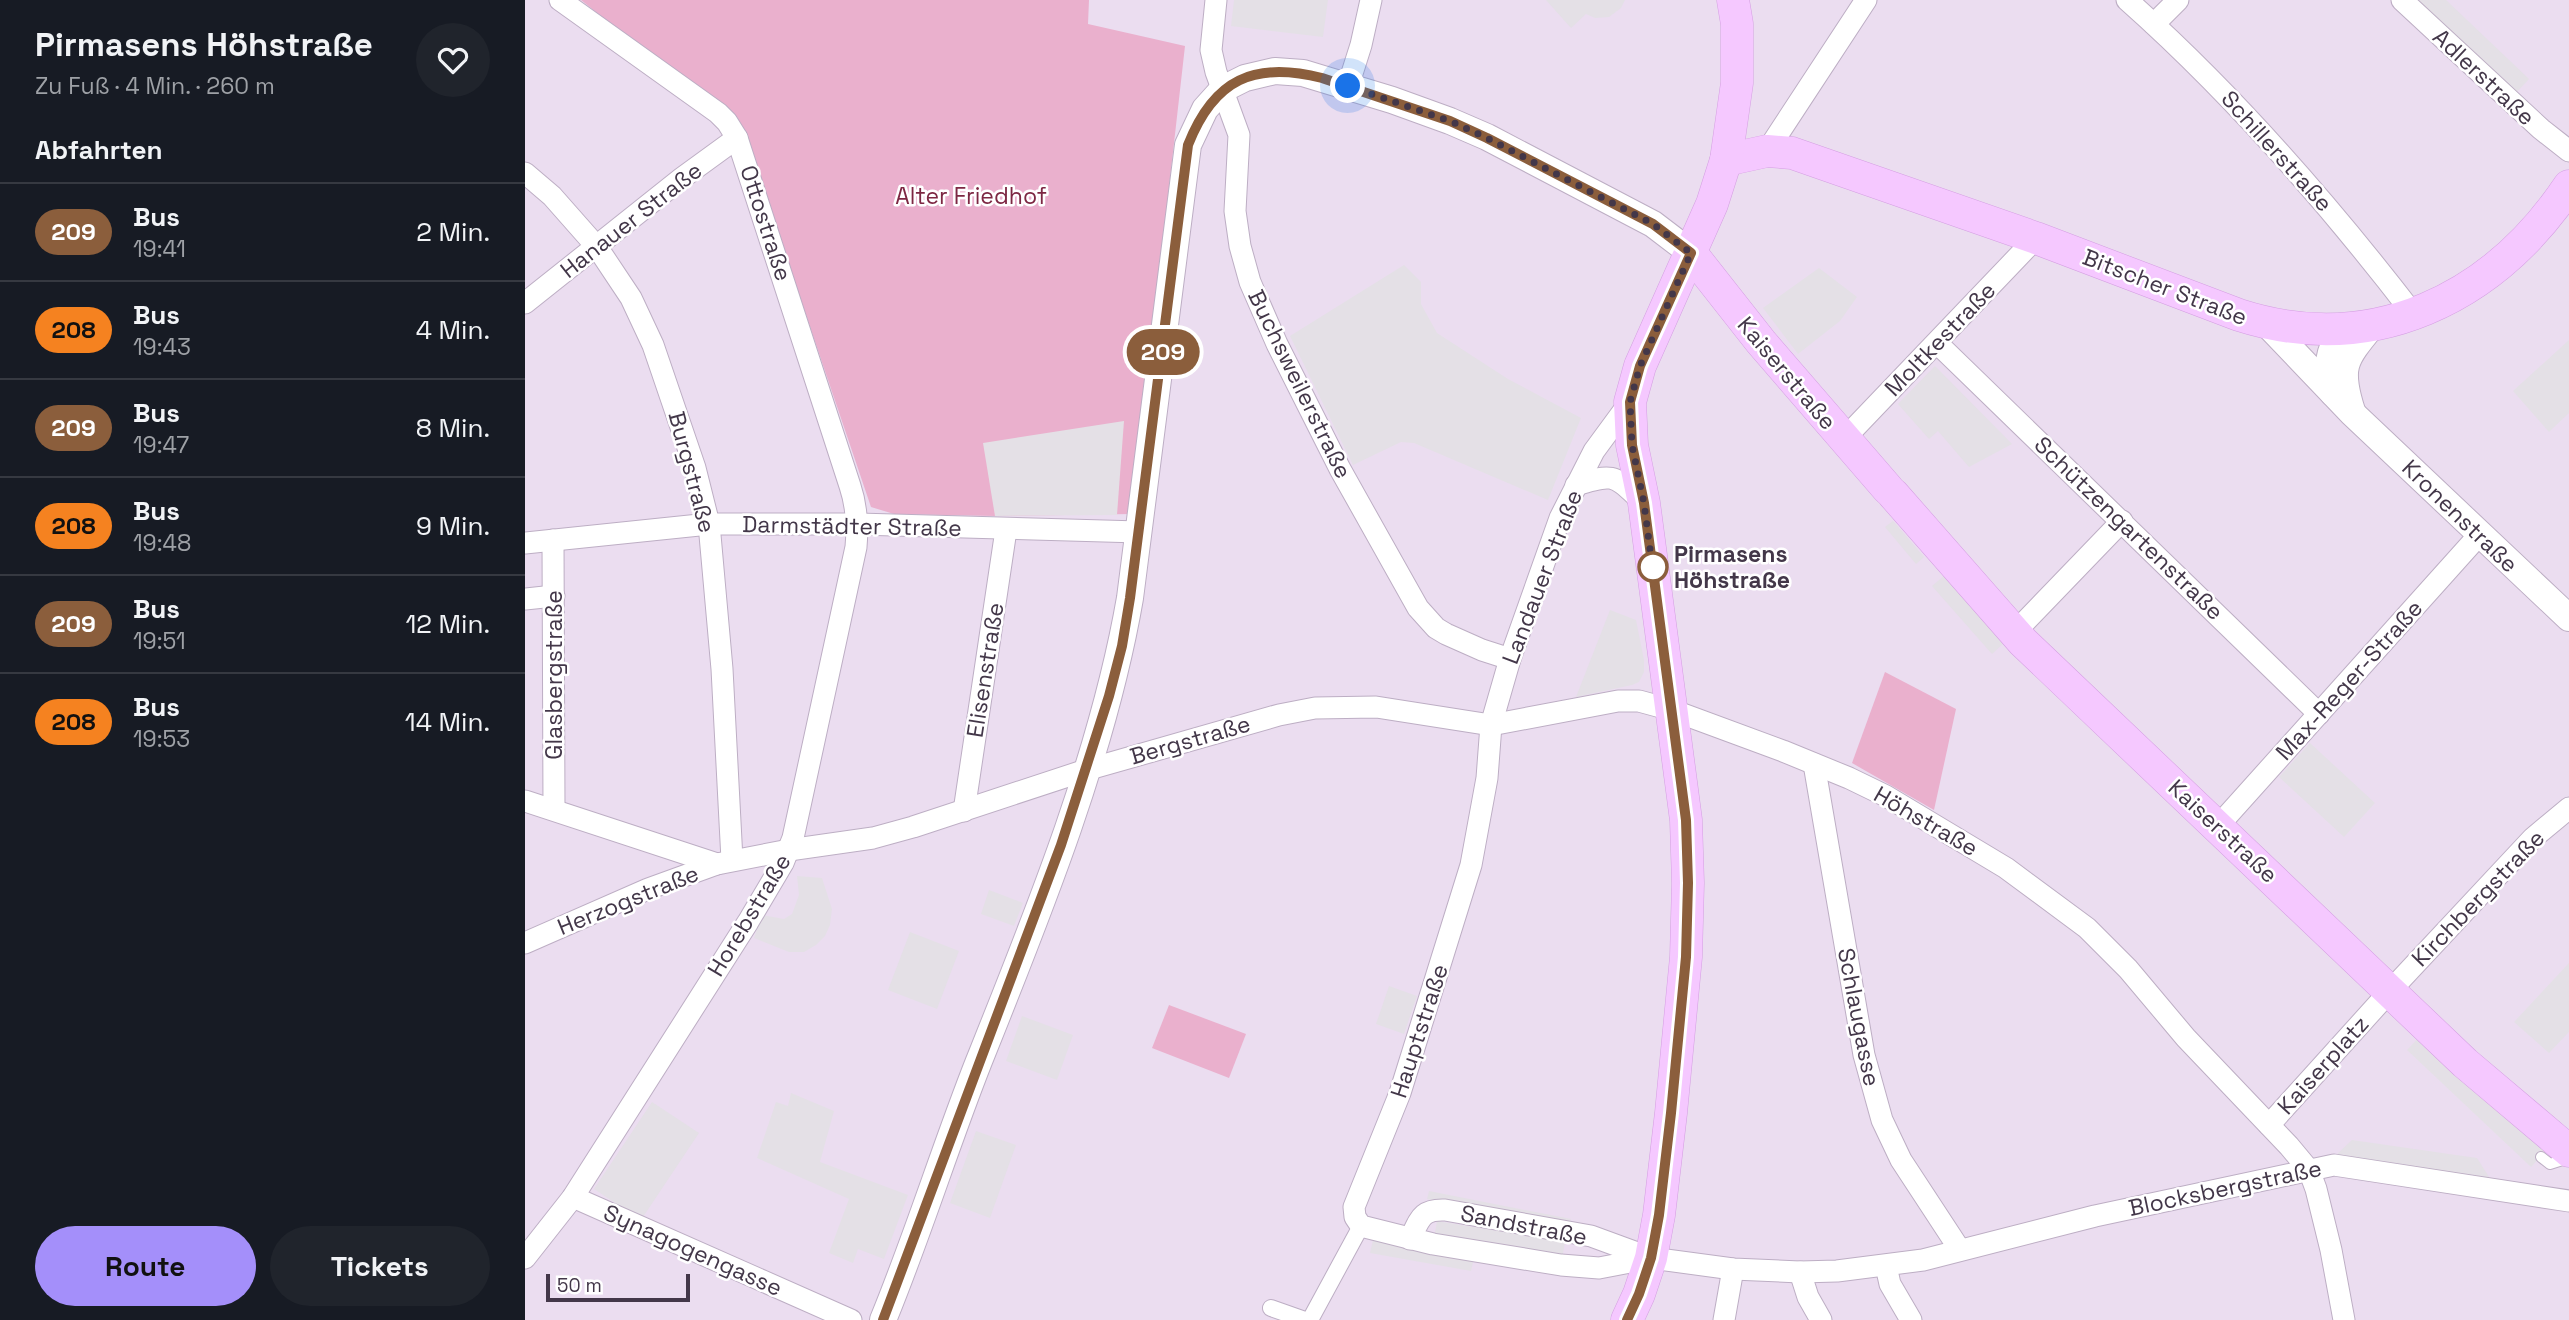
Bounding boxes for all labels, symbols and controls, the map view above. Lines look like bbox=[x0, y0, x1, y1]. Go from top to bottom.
street label: Adlerstraße bbox=[2427, 22, 2541, 132]
button: heart bbox=[416, 23, 490, 97]
text: Pirmasens Höhstraße bbox=[35, 24, 373, 66]
your location bbox=[1330, 68, 1365, 103]
text: Zu Fuß · 4 Min. · 260 m bbox=[35, 71, 275, 101]
street label: Schillerstraße bbox=[2215, 84, 2339, 218]
text: Abfahrten bbox=[35, 133, 163, 167]
street label: Hanauer Straße bbox=[554, 155, 708, 285]
street label: Ottostraße bbox=[733, 161, 799, 285]
park label: Alter Friedhof bbox=[895, 181, 1047, 211]
text: Bus bbox=[133, 200, 180, 234]
text: 2 Min. bbox=[416, 215, 490, 249]
text: 209 bbox=[51, 216, 96, 247]
text: 19:41 bbox=[133, 234, 186, 264]
street label: Bitscher Straße bbox=[2078, 242, 2252, 332]
street label: Moltkestraße bbox=[1878, 275, 2002, 403]
street label: Buchsweilerstraße bbox=[1241, 285, 1359, 483]
text: Bus bbox=[133, 298, 180, 332]
street label: Kaiserstraße bbox=[1731, 310, 1843, 436]
text: 4 Min. bbox=[416, 313, 490, 347]
text: 208 bbox=[51, 314, 96, 345]
line badge: 209 bbox=[1123, 329, 1203, 375]
text: 19:43 bbox=[133, 332, 191, 362]
text: 209 bbox=[1141, 336, 1185, 367]
text: Bus bbox=[133, 396, 180, 430]
street label: Burgstraße bbox=[661, 408, 723, 536]
text: 8 Min. bbox=[416, 411, 490, 445]
text: 209 bbox=[51, 412, 96, 443]
text: 19:47 bbox=[133, 430, 189, 460]
street label: Schützengartenstraße bbox=[2028, 430, 2230, 626]
street label: Kronenstraße bbox=[2396, 453, 2524, 579]
street label: Landauer Straße bbox=[1495, 486, 1589, 668]
text: Bus bbox=[133, 494, 180, 528]
text: 9 Min. bbox=[416, 509, 490, 543]
street label: Darmstädter Straße bbox=[742, 509, 962, 543]
text: 208 bbox=[51, 510, 96, 541]
text: 19:48 bbox=[133, 528, 191, 558]
place label: Pirmasens Höhstraße bbox=[1674, 539, 1790, 595]
marker: Pirmasens Höhstraße bbox=[1638, 552, 1668, 582]
street label: Glasbergstraße bbox=[539, 590, 569, 760]
text: Bus bbox=[133, 592, 180, 626]
street label: Max-Reger-Straße bbox=[2269, 594, 2429, 766]
street label: Elisenstraße bbox=[960, 600, 1010, 740]
text: 12 Min. bbox=[405, 607, 490, 641]
text: 209 bbox=[51, 608, 96, 639]
text: 19:51 bbox=[133, 626, 186, 656]
text: Bus bbox=[133, 690, 180, 724]
text: 14 Min. bbox=[405, 705, 490, 739]
text: 208 bbox=[51, 706, 96, 737]
street label: Bergstraße bbox=[1126, 709, 1254, 771]
text: 19:53 bbox=[133, 724, 190, 754]
street label: Kaiserstraße bbox=[2162, 773, 2284, 889]
street label: Höhstraße bbox=[1869, 779, 1983, 863]
street label: Kirchbergstraße bbox=[2405, 823, 2551, 973]
street label: Horebstraße bbox=[701, 848, 797, 982]
street label: Herzogstraße bbox=[553, 858, 703, 942]
street label: Schlaugasse bbox=[1831, 945, 1887, 1089]
street label: Hauptstraße bbox=[1383, 960, 1455, 1102]
street label: Kaiserplatz bbox=[2271, 1009, 2375, 1121]
street label: Blocksbergstraße bbox=[2126, 1153, 2324, 1223]
street label: Synagogengasse bbox=[599, 1197, 787, 1303]
street label: Sandstraße bbox=[1458, 1198, 1590, 1252]
button: Route bbox=[35, 1226, 256, 1306]
button: Tickets bbox=[270, 1226, 490, 1306]
scale bar bbox=[546, 1271, 689, 1303]
text: 50 m bbox=[557, 1273, 602, 1298]

